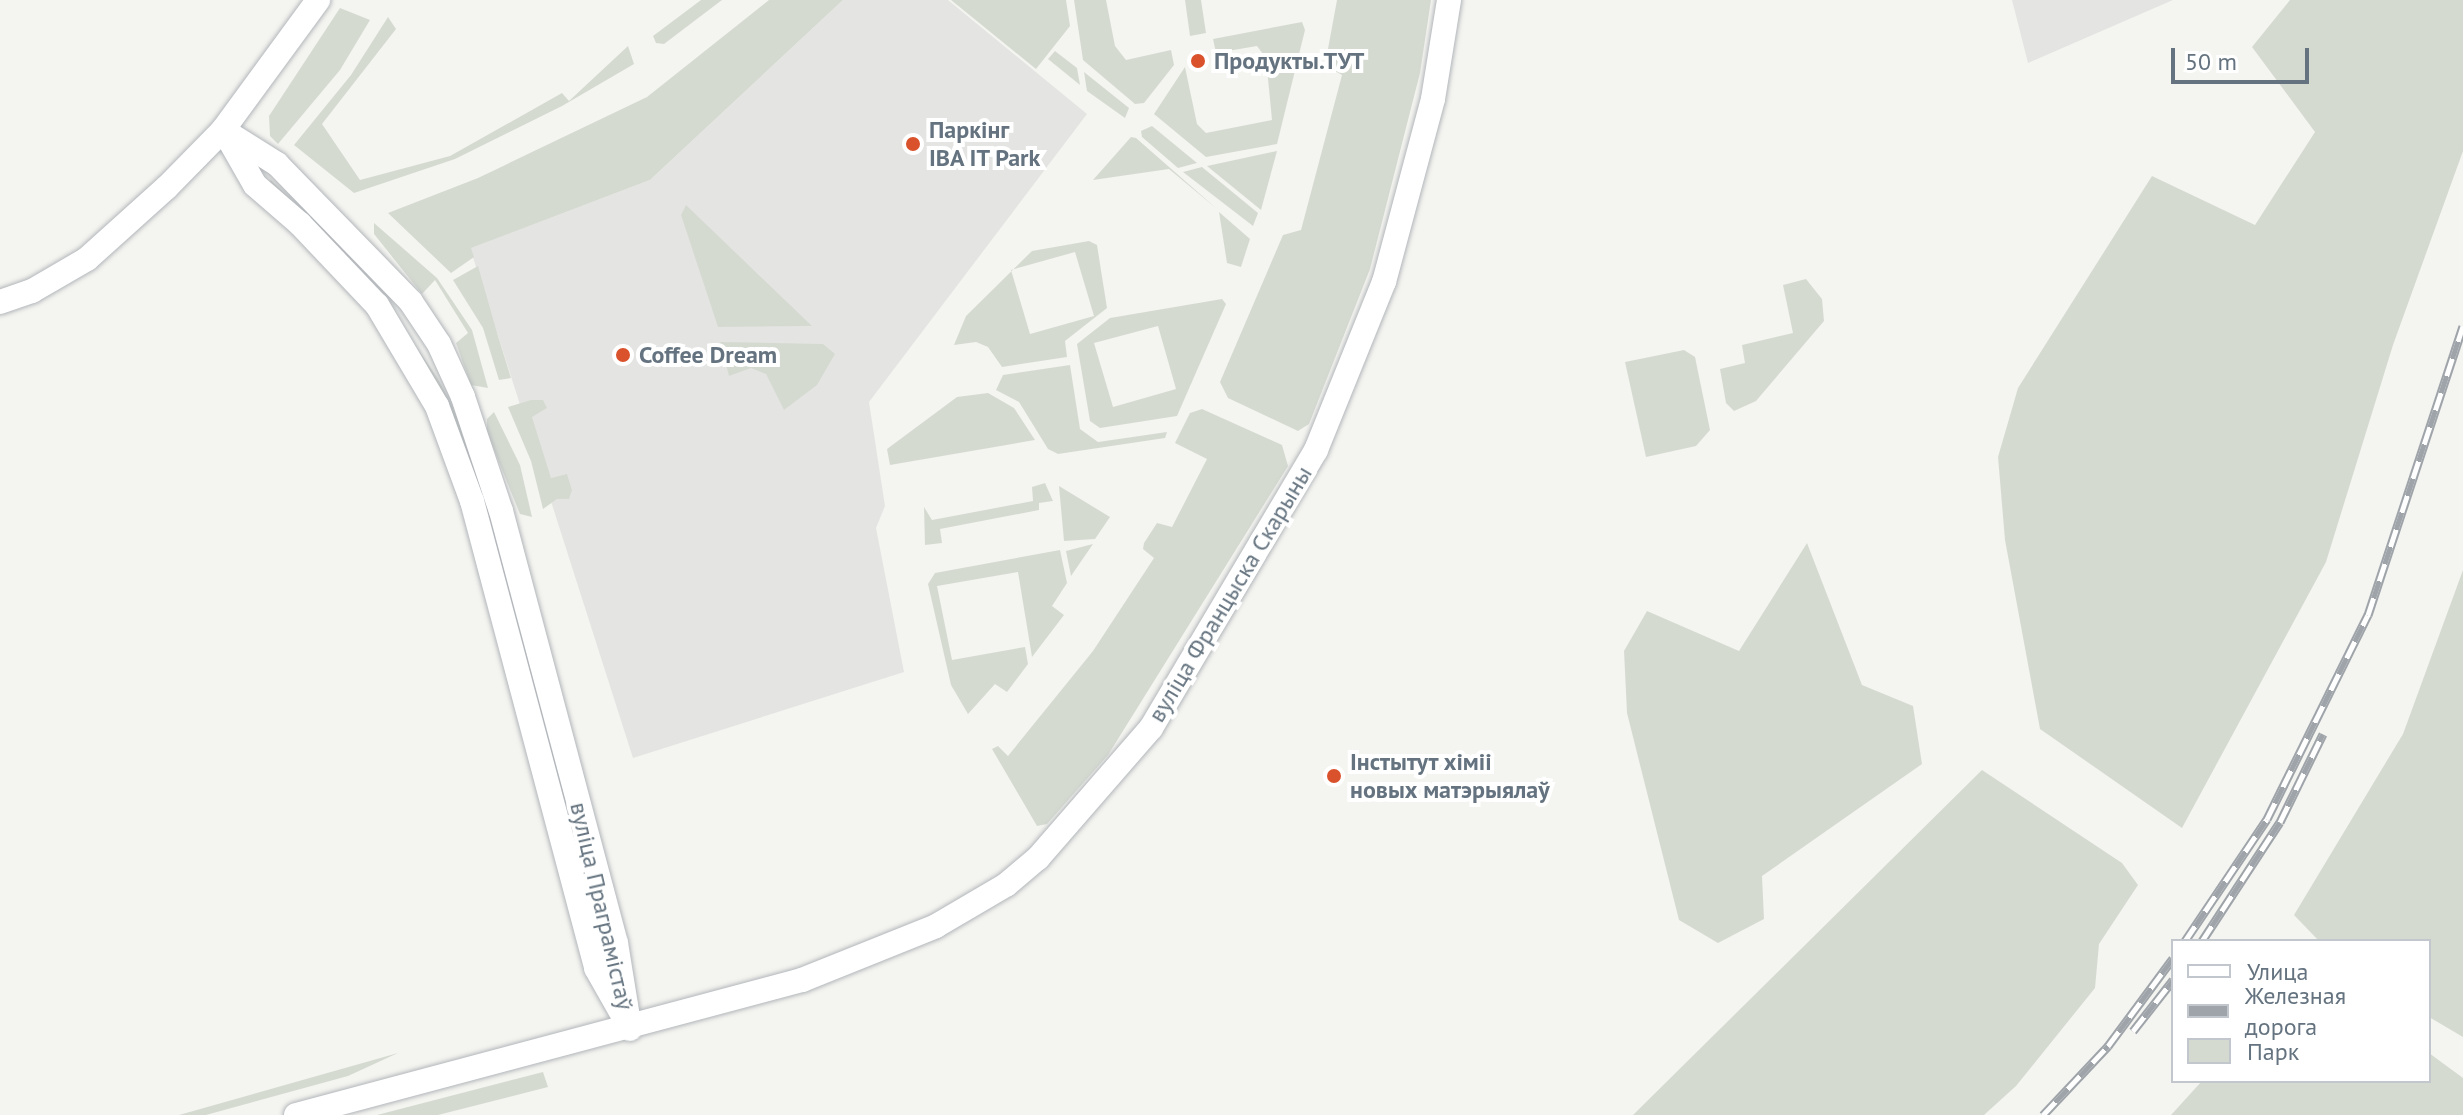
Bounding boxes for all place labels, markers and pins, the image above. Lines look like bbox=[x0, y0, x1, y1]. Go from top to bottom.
place label: Продукты.ТУТ bbox=[1214, 47, 1364, 75]
marker: Продукты.ТУТ bbox=[1189, 52, 1207, 70]
place label: Паркінг IBA IT Park bbox=[929, 116, 1042, 172]
marker: Паркінг IBA IT Park bbox=[904, 135, 922, 153]
place label: Coffee Dream bbox=[639, 341, 777, 369]
marker: Coffee Dream bbox=[614, 346, 632, 364]
place label: Інстытут хіміі новых матэрыялаў bbox=[1350, 748, 1550, 804]
marker: Інстытут хіміі новых матэрыялаў bbox=[1325, 767, 1343, 785]

